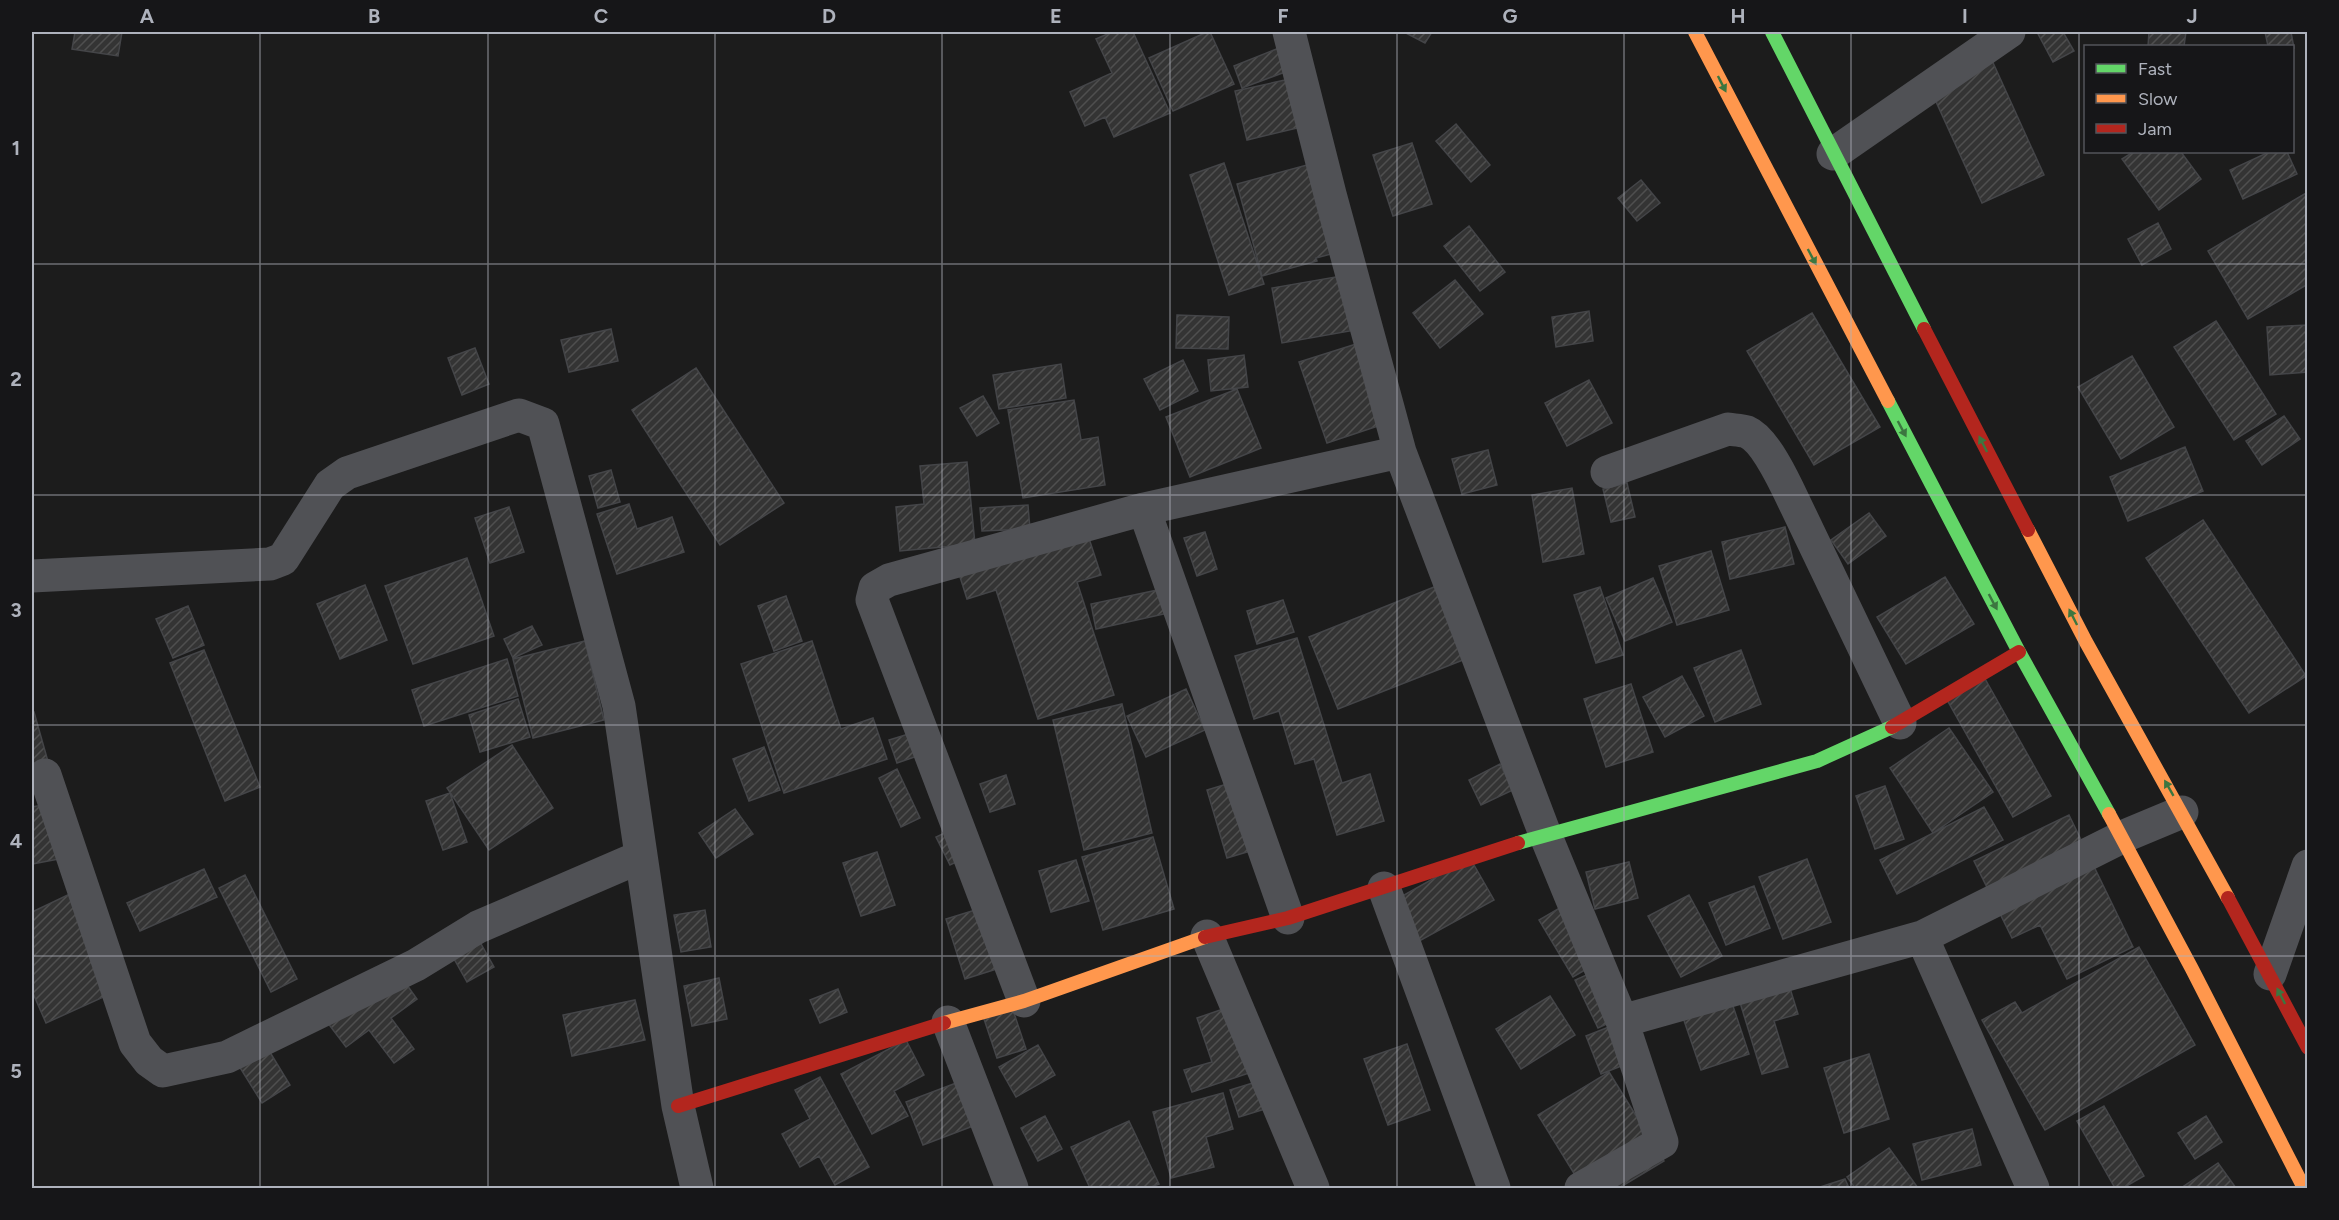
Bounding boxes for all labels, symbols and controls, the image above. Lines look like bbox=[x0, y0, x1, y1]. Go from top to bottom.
text: A bbox=[140, 4, 155, 28]
text: B bbox=[368, 4, 380, 28]
text: C bbox=[594, 4, 608, 28]
text: D bbox=[822, 4, 836, 28]
text: E bbox=[1050, 4, 1062, 28]
text: F bbox=[1277, 4, 1289, 28]
text: G bbox=[1503, 4, 1518, 28]
text: H bbox=[1731, 4, 1746, 28]
text: I bbox=[1962, 4, 1968, 28]
text: J bbox=[2186, 4, 2198, 28]
legend bbox=[2084, 45, 2294, 153]
text: Fast bbox=[2138, 58, 2172, 80]
one-way arrow bbox=[1717, 75, 1727, 92]
text: Slow bbox=[2138, 88, 2177, 110]
text: Jam bbox=[2138, 118, 2172, 140]
text: 1 bbox=[12, 136, 20, 160]
one-way arrow bbox=[1807, 248, 1817, 265]
text: 2 bbox=[10, 367, 22, 391]
one-way arrow bbox=[1898, 421, 1907, 438]
one-way arrow bbox=[1979, 436, 1988, 453]
one-way arrow bbox=[1988, 594, 1998, 611]
text: 3 bbox=[10, 598, 22, 622]
one-way arrow bbox=[2069, 609, 2078, 626]
one-way arrow bbox=[2164, 779, 2174, 796]
text: 4 bbox=[10, 829, 23, 853]
one-way arrow bbox=[2276, 988, 2286, 1005]
text: 5 bbox=[10, 1059, 22, 1083]

